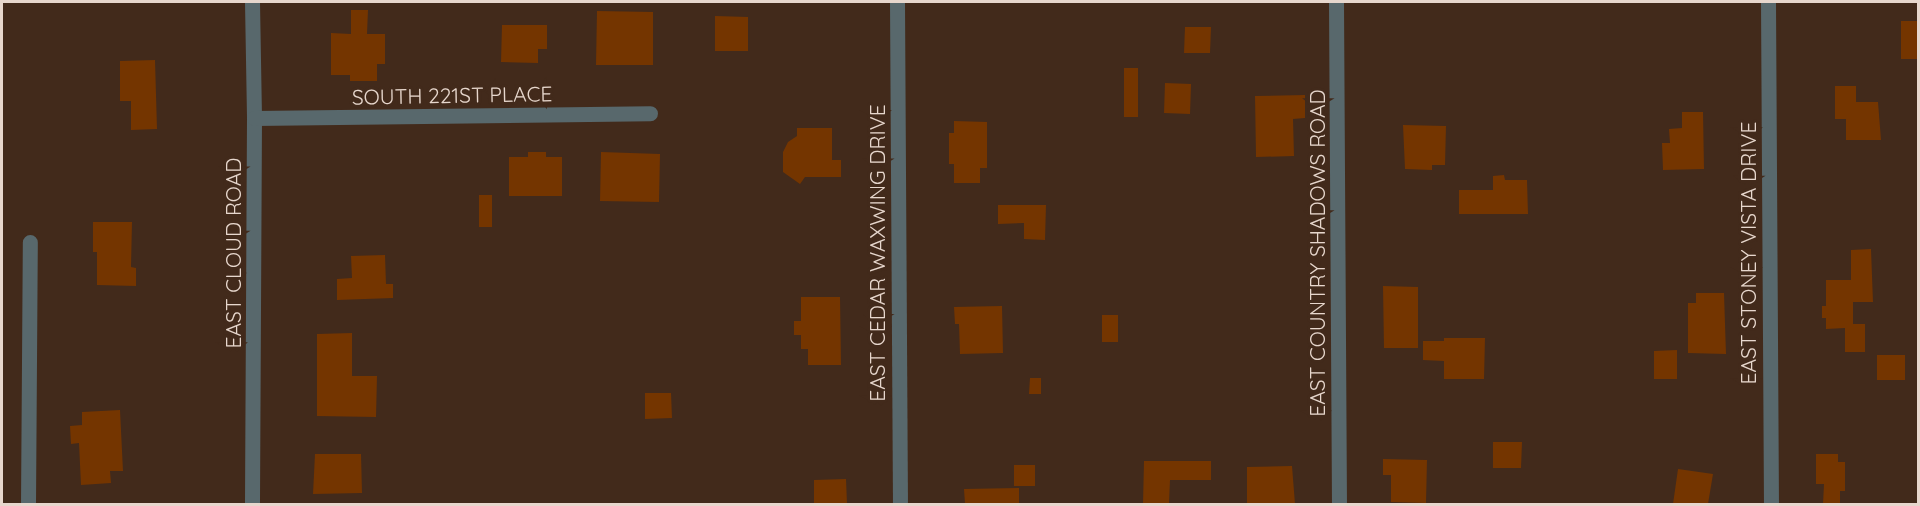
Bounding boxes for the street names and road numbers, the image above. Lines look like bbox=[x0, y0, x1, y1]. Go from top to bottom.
street label: SOUTH 221ST PLACE bbox=[352, 81, 552, 109]
street label: EAST COUNTRY SHADOWS ROAD bbox=[1304, 89, 1330, 417]
street label: EAST CEDAR WAXWING DRIVE bbox=[864, 104, 890, 402]
street label: EAST STONEY VISTA DRIVE bbox=[1735, 122, 1761, 384]
street label: EAST CLOUD ROAD bbox=[220, 158, 246, 348]

